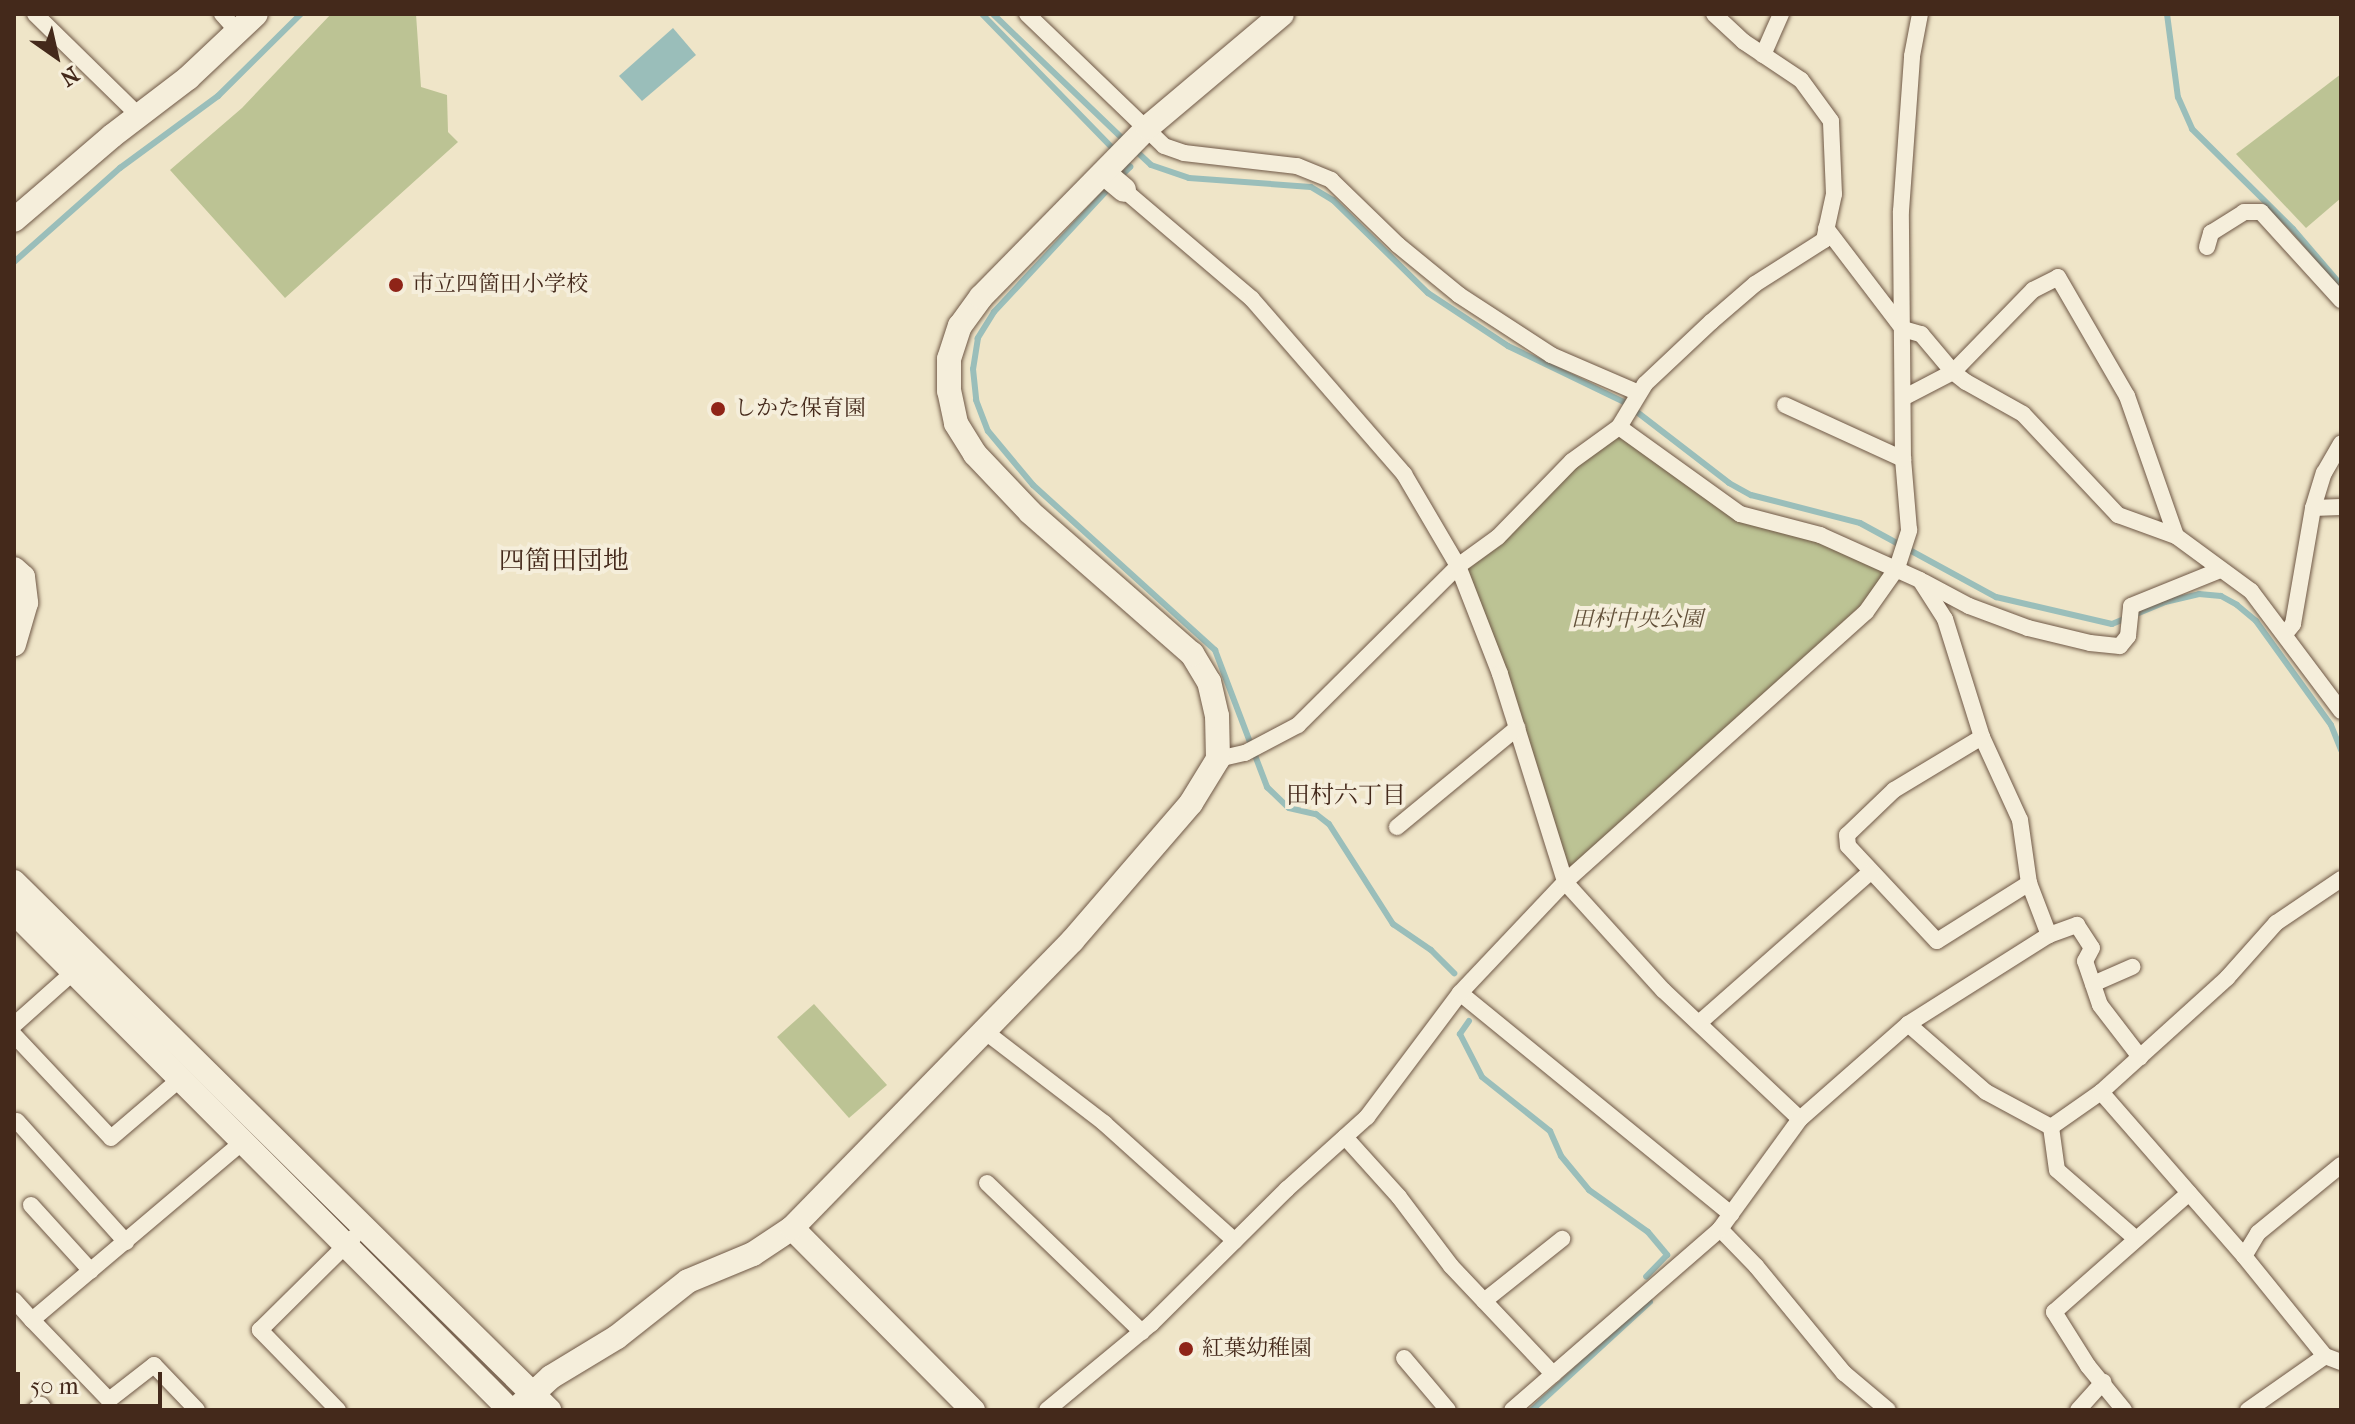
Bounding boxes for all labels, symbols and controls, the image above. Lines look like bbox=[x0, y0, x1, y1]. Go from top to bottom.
north arrow bbox=[16, 16, 96, 96]
text: N bbox=[55, 60, 84, 91]
place label: 市立四箇田小学校 bbox=[412, 272, 588, 298]
marker: 市立四箇田小学校 bbox=[387, 276, 405, 294]
place label: しかた保育園 bbox=[734, 396, 866, 422]
marker: しかた保育園 bbox=[709, 400, 727, 418]
district label: 四箇田団地 bbox=[499, 545, 629, 577]
park label: 田村中央公園 bbox=[1571, 607, 1703, 633]
district label: 田村六丁目 bbox=[1286, 782, 1406, 810]
place label: 紅葉幼稚園 bbox=[1202, 1336, 1312, 1362]
marker: 紅葉幼稚園 bbox=[1177, 1340, 1195, 1358]
scale bar bbox=[20, 1356, 166, 1406]
text: 50 m bbox=[30, 1372, 79, 1400]

